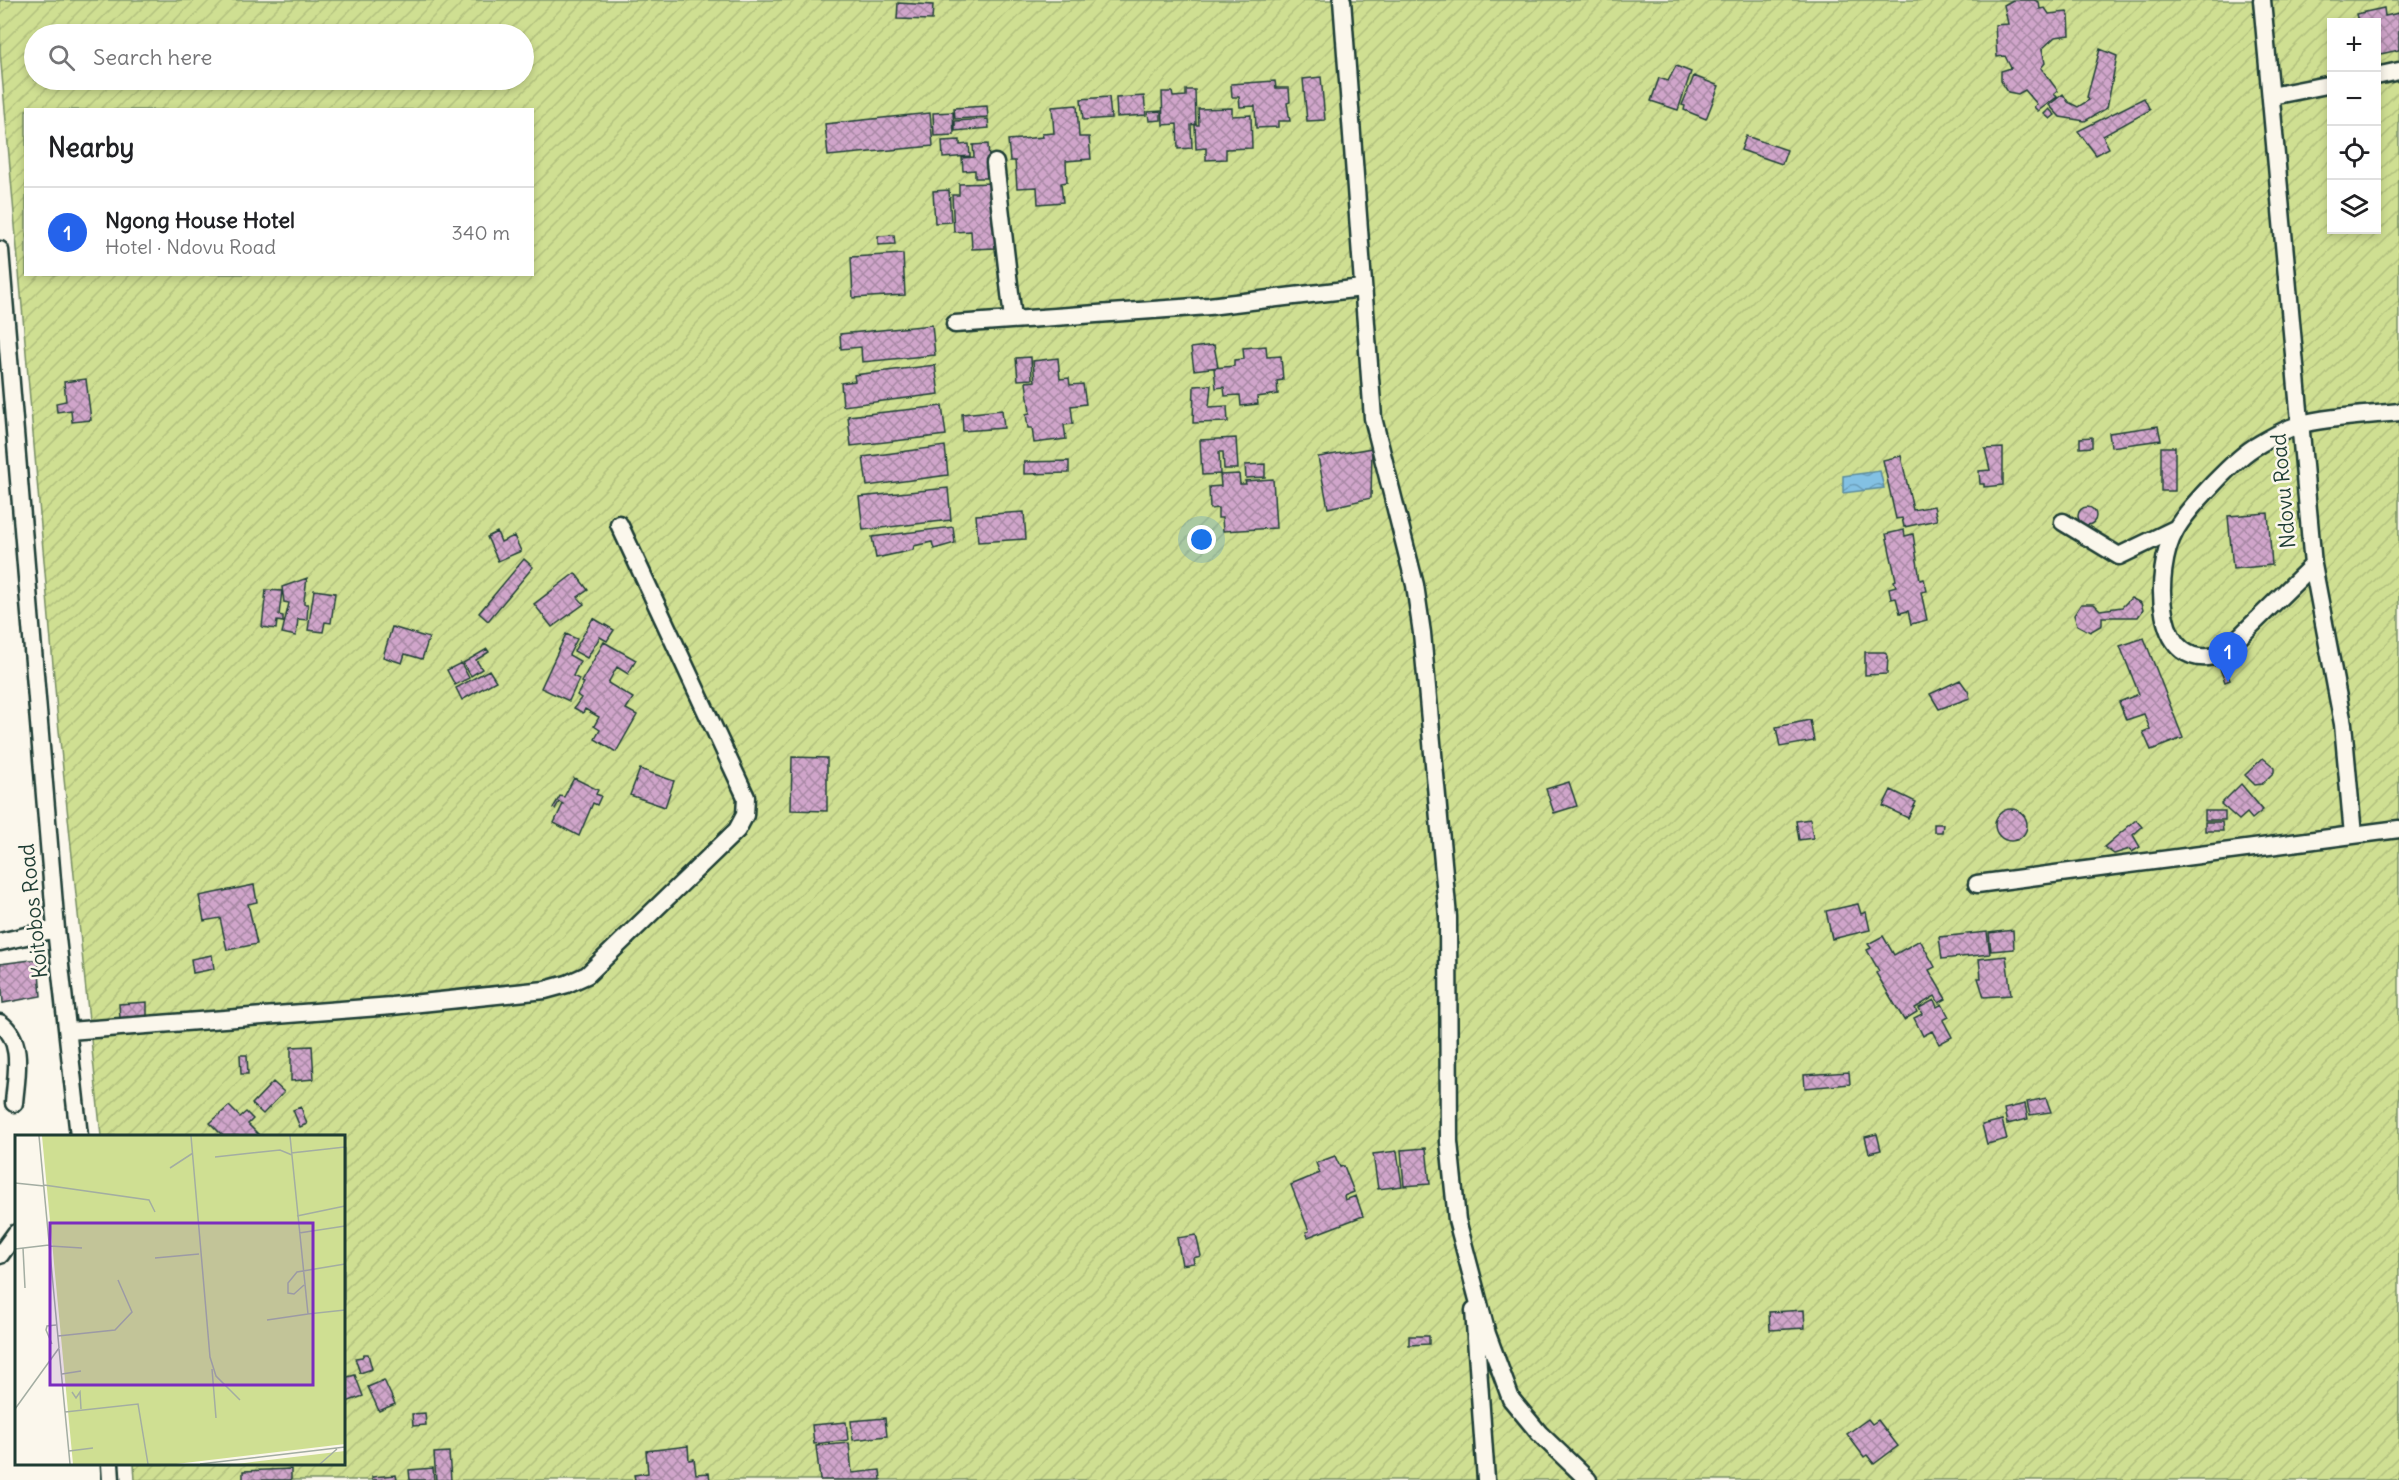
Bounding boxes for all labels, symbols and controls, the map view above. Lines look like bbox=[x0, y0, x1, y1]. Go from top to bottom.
map controls bbox=[2327, 18, 2381, 234]
button: + bbox=[2327, 18, 2381, 72]
search box bbox=[24, 24, 534, 90]
icon: search bbox=[45, 41, 78, 74]
text: Search here bbox=[93, 43, 212, 71]
button: − bbox=[2327, 72, 2381, 126]
button: locate bbox=[2327, 126, 2381, 180]
text: Nearby bbox=[48, 131, 134, 164]
button: layers bbox=[2327, 180, 2381, 234]
text: Ngong House Hotel bbox=[105, 206, 295, 234]
text: 1 bbox=[64, 220, 71, 245]
text: 340 m bbox=[452, 220, 510, 245]
text: Hotel · Ndovu Road bbox=[105, 234, 276, 259]
street label: Ndovu Road bbox=[2265, 432, 2301, 550]
your location bbox=[1187, 525, 1216, 554]
pin: 1 bbox=[2208, 632, 2248, 682]
street label: Koitobos Road bbox=[13, 842, 53, 980]
inset map bbox=[15, 1135, 345, 1465]

